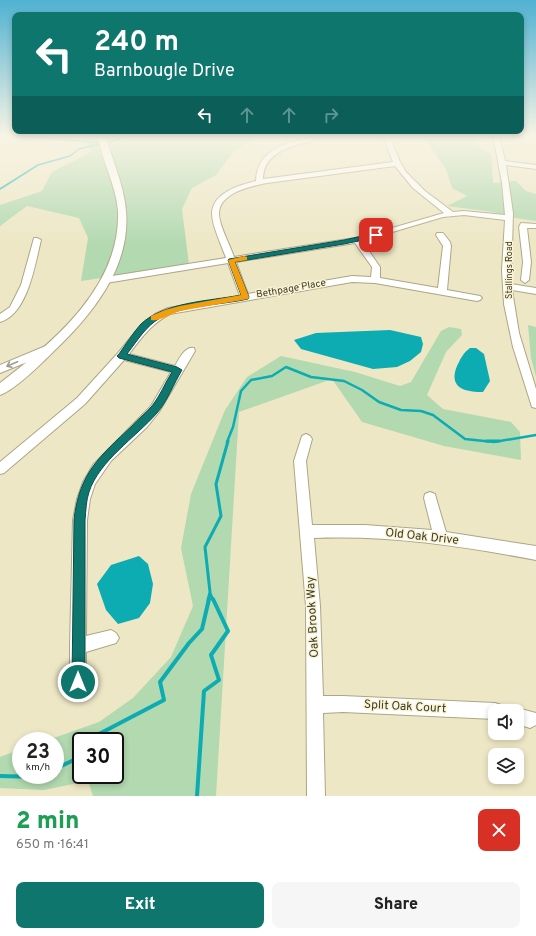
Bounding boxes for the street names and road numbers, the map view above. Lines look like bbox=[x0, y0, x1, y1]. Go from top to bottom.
street label: Stallings Road bbox=[504, 241, 515, 299]
street label: Bethpage Place bbox=[255, 276, 327, 302]
street label: Old Oak Drive bbox=[384, 525, 460, 549]
street label: Oak Brook Way bbox=[303, 576, 323, 658]
street label: Split Oak Court bbox=[363, 697, 447, 717]

